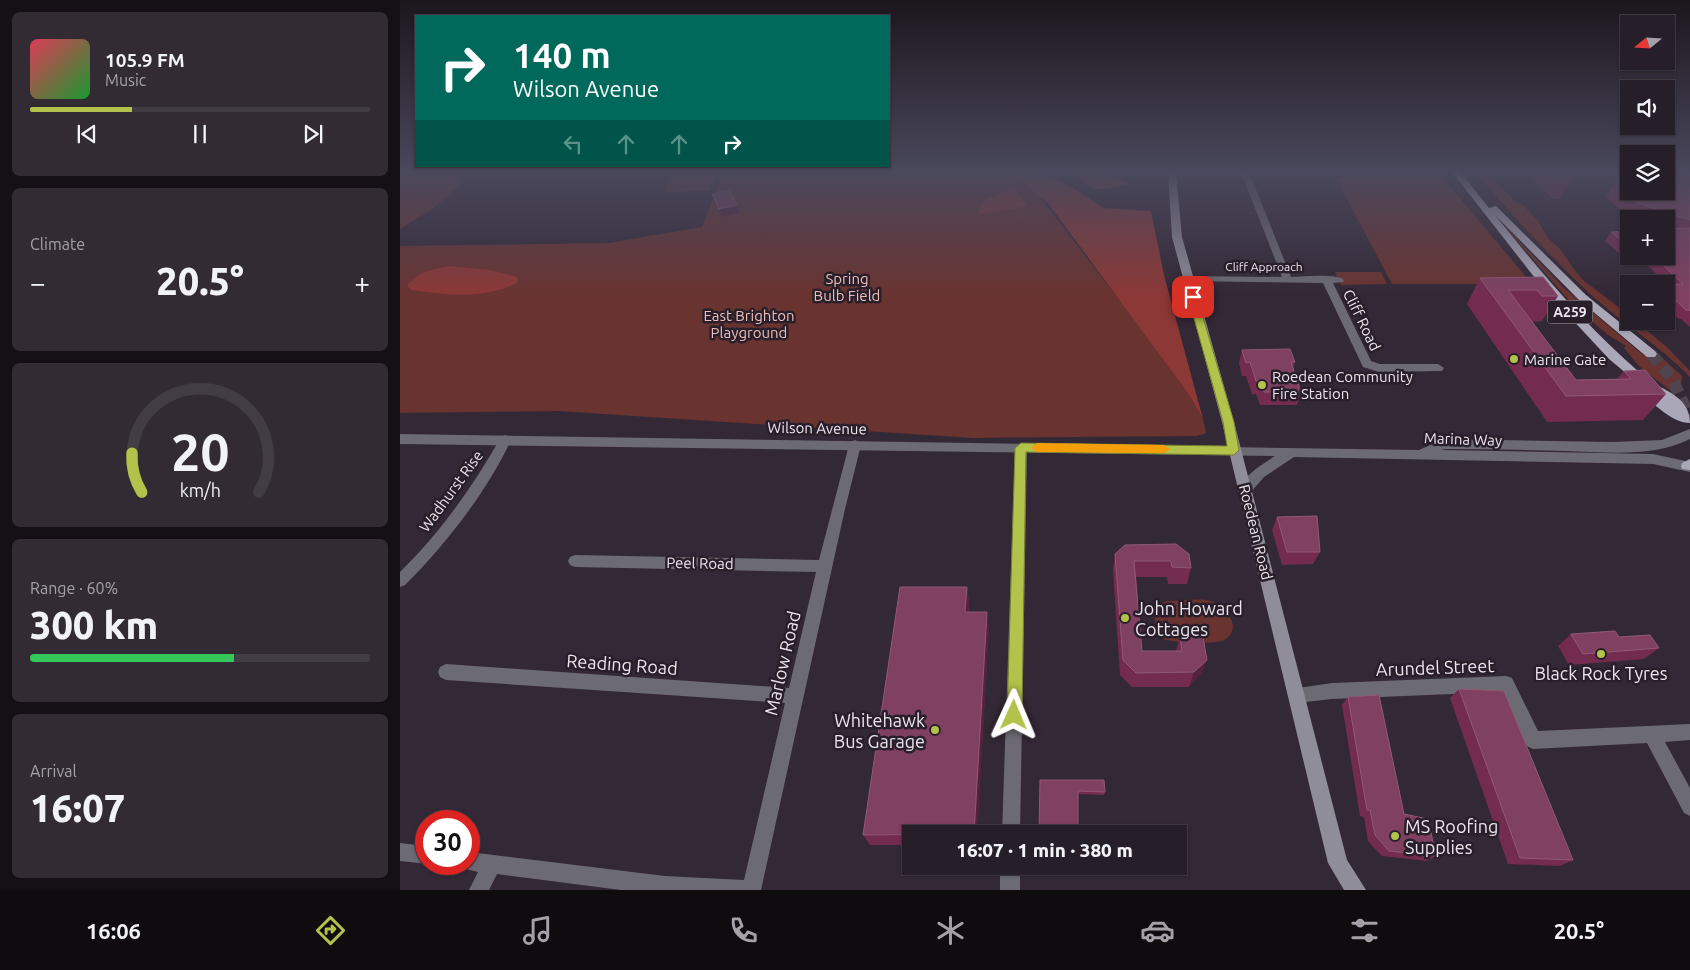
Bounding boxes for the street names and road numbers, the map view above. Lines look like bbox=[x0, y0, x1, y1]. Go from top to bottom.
street label: Cliff Approach bbox=[1225, 260, 1303, 273]
street label: Cliff Road bbox=[1340, 287, 1384, 353]
road number: A259 bbox=[1548, 300, 1592, 324]
street label: Wilson Avenue bbox=[767, 419, 867, 437]
street label: Marina Way bbox=[1424, 429, 1502, 449]
street label: Wadhurst Rise bbox=[416, 447, 486, 535]
street label: Roedean Road bbox=[1236, 483, 1276, 581]
street label: Peel Road bbox=[666, 554, 734, 572]
street label: Marlow Road bbox=[760, 609, 804, 717]
street label: Reading Road bbox=[566, 650, 678, 678]
street label: Arundel Street bbox=[1375, 655, 1495, 679]

